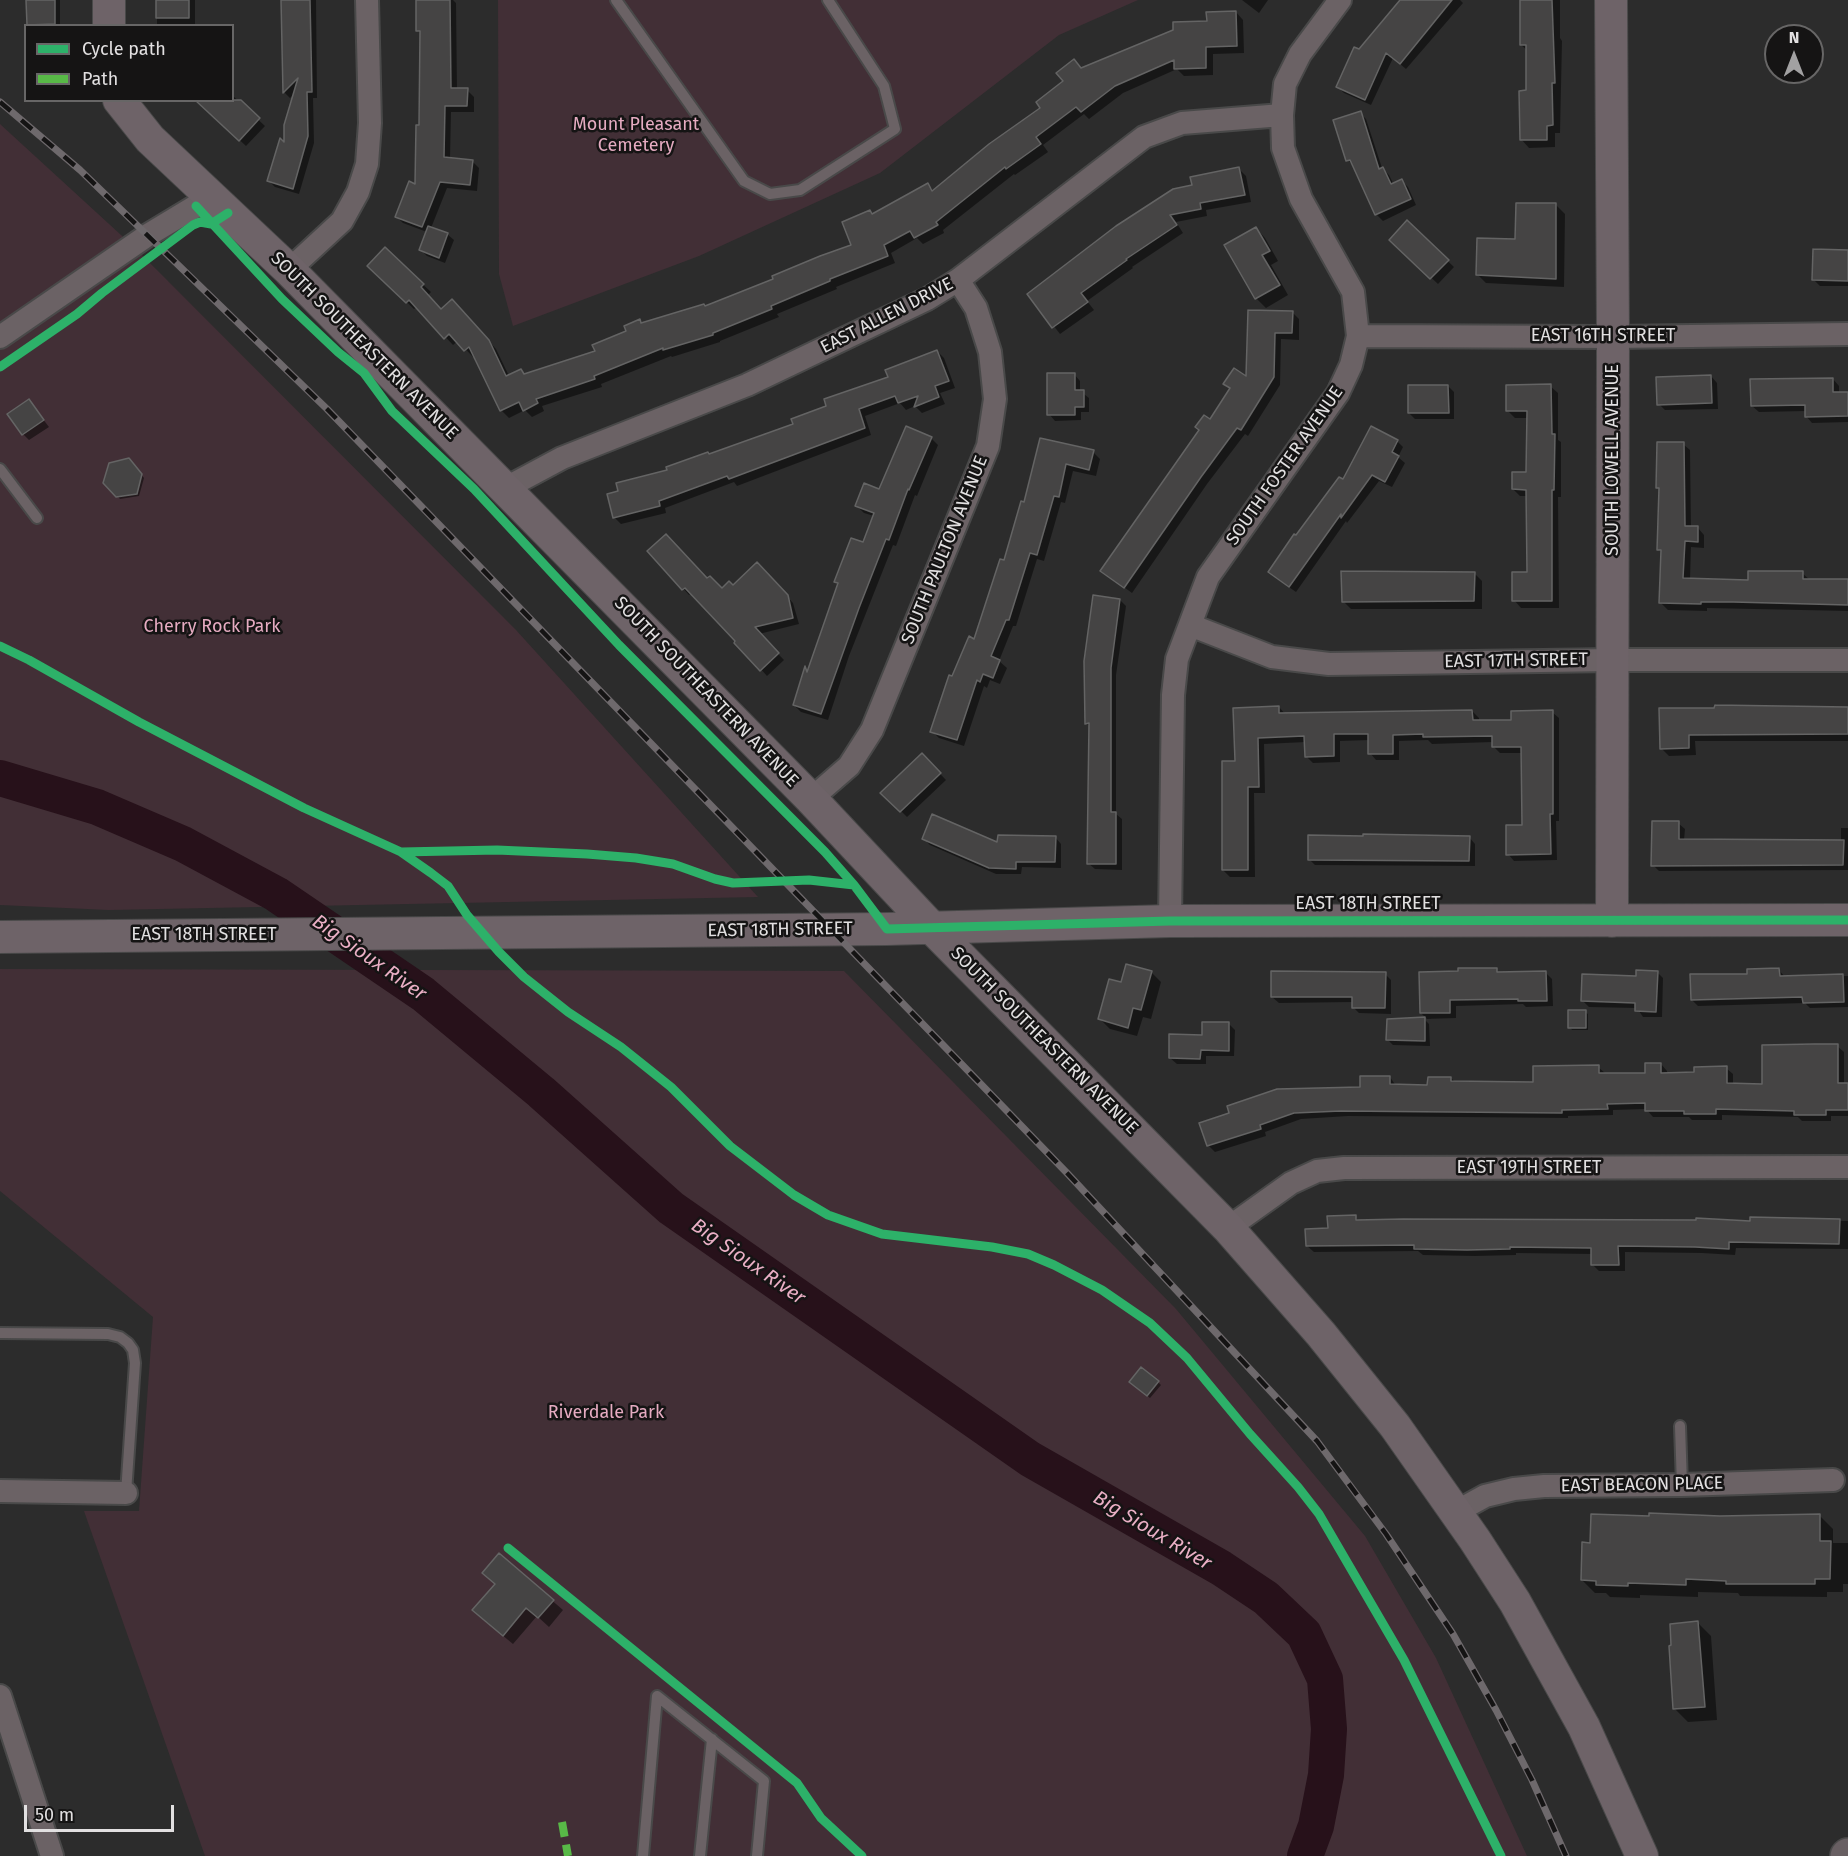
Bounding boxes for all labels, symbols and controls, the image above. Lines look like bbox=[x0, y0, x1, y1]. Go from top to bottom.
legend bbox=[24, 24, 234, 102]
north arrow bbox=[1764, 24, 1824, 84]
text: N bbox=[1789, 28, 1799, 47]
text: Cycle path bbox=[82, 38, 166, 60]
text: Path bbox=[82, 68, 118, 90]
park label: Mount Pleasant Cemetery bbox=[573, 114, 699, 156]
street label: SOUTH SOUTHEASTERN AVENUE bbox=[266, 248, 462, 444]
street label: EAST ALLEN DRIVE bbox=[817, 273, 957, 359]
street label: EAST 16TH STREET bbox=[1531, 325, 1675, 347]
street label: SOUTH LOWELL AVENUE bbox=[1602, 364, 1624, 556]
street label: SOUTH FOSTER AVENUE bbox=[1222, 382, 1348, 550]
street label: SOUTH PAULTON AVENUE bbox=[897, 453, 993, 647]
street label: SOUTH SOUTHEASTERN AVENUE bbox=[609, 592, 803, 792]
park label: Cherry Rock Park bbox=[144, 616, 280, 638]
street label: EAST 17TH STREET bbox=[1444, 649, 1588, 673]
street label: EAST 18TH STREET bbox=[1295, 893, 1441, 915]
water label: Big Sioux River bbox=[307, 910, 431, 1006]
street label: EAST 18TH STREET bbox=[707, 918, 853, 942]
street label: EAST 18TH STREET bbox=[131, 924, 277, 946]
street label: SOUTH SOUTHEASTERN AVENUE bbox=[946, 943, 1142, 1139]
street label: EAST 19TH STREET bbox=[1457, 1157, 1601, 1179]
water label: Big Sioux River bbox=[686, 1214, 810, 1310]
park label: Riverdale Park bbox=[548, 1402, 664, 1424]
street label: EAST BEACON PLACE bbox=[1560, 1473, 1724, 1497]
water label: Big Sioux River bbox=[1088, 1486, 1216, 1576]
scale bar bbox=[27, 1793, 177, 1831]
text: 50 m bbox=[35, 1804, 74, 1826]

